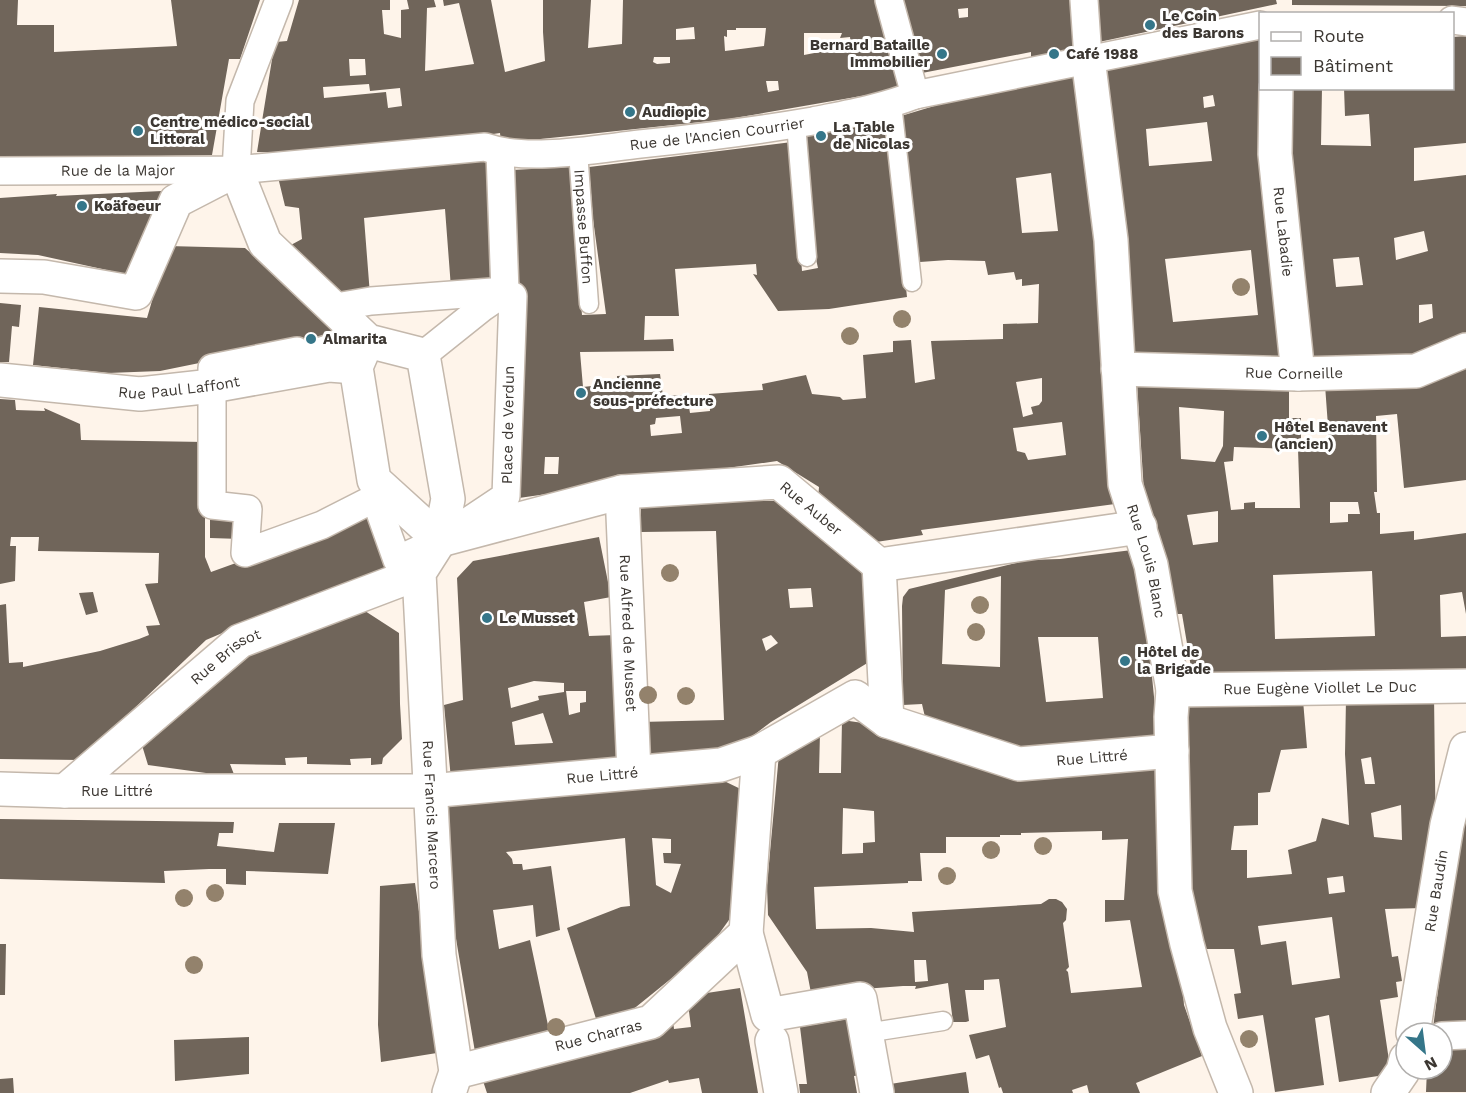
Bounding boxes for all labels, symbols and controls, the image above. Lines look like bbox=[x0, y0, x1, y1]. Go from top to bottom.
place label: Le Coin des Barons bbox=[1162, 7, 1244, 42]
legend bbox=[1259, 12, 1454, 90]
marker: Le Coin des Barons bbox=[1143, 18, 1157, 32]
text: Route bbox=[1313, 25, 1365, 46]
place label: Bernard Bataille Immobilier bbox=[810, 36, 931, 71]
place label: Café 1988 bbox=[1066, 45, 1138, 63]
marker: Bernard Bataille Immobilier bbox=[935, 47, 949, 61]
marker: Café 1988 bbox=[1047, 47, 1061, 61]
text: Bâtiment bbox=[1313, 55, 1393, 76]
place label: Audiopic bbox=[642, 103, 707, 121]
marker: Audiopic bbox=[623, 105, 637, 119]
place label: Centre médico-social Littoral bbox=[150, 113, 310, 148]
street label: Rue de l'Ancien Courrier bbox=[629, 114, 806, 154]
place label: La Table de Nicolas bbox=[833, 118, 910, 153]
marker: Centre médico-social Littoral bbox=[131, 124, 145, 138]
marker: La Table de Nicolas bbox=[814, 129, 828, 143]
street label: Rue de la Major bbox=[61, 161, 175, 180]
street label: Impasse Buffon bbox=[570, 169, 597, 285]
street label: Rue Labadie bbox=[1269, 186, 1297, 277]
place label: Koäfoeur bbox=[94, 197, 161, 215]
marker: Koäfoeur bbox=[75, 199, 89, 213]
place label: Almarita bbox=[323, 330, 387, 348]
marker: Almarita bbox=[304, 332, 318, 346]
street label: Rue Corneille bbox=[1245, 364, 1343, 383]
street label: Place de Verdun bbox=[498, 366, 518, 484]
street label: Rue Paul Laffont bbox=[117, 372, 242, 403]
place label: Ancienne sous-préfecture bbox=[593, 375, 714, 410]
marker: Ancienne sous-préfecture bbox=[574, 386, 588, 400]
place label: Hôtel Benavent (ancien) bbox=[1274, 418, 1388, 453]
marker: Hôtel Benavent (ancien) bbox=[1255, 429, 1269, 443]
street label: Rue Auber bbox=[776, 477, 846, 540]
street label: Rue Louis Blanc bbox=[1123, 502, 1169, 620]
street label: Rue Alfred de Musset bbox=[616, 554, 640, 713]
place label: Le Musset bbox=[499, 609, 575, 627]
marker: Le Musset bbox=[480, 611, 494, 625]
street label: Rue Brissot bbox=[187, 625, 264, 688]
place label: Hôtel de la Brigade bbox=[1137, 643, 1211, 678]
marker: Hôtel de la Brigade bbox=[1118, 654, 1132, 668]
street label: Rue Eugène Viollet Le Duc bbox=[1223, 678, 1417, 698]
street label: Rue Francis Marcero bbox=[419, 740, 445, 890]
street label: Rue Littré bbox=[1055, 746, 1129, 770]
street label: Rue Littré bbox=[566, 763, 639, 788]
street label: Rue Littré bbox=[81, 782, 153, 800]
street label: Rue Baudin bbox=[1421, 848, 1452, 933]
street label: Rue Charras bbox=[553, 1016, 644, 1055]
north arrow bbox=[1394, 1021, 1454, 1081]
text: N bbox=[1421, 1053, 1441, 1075]

